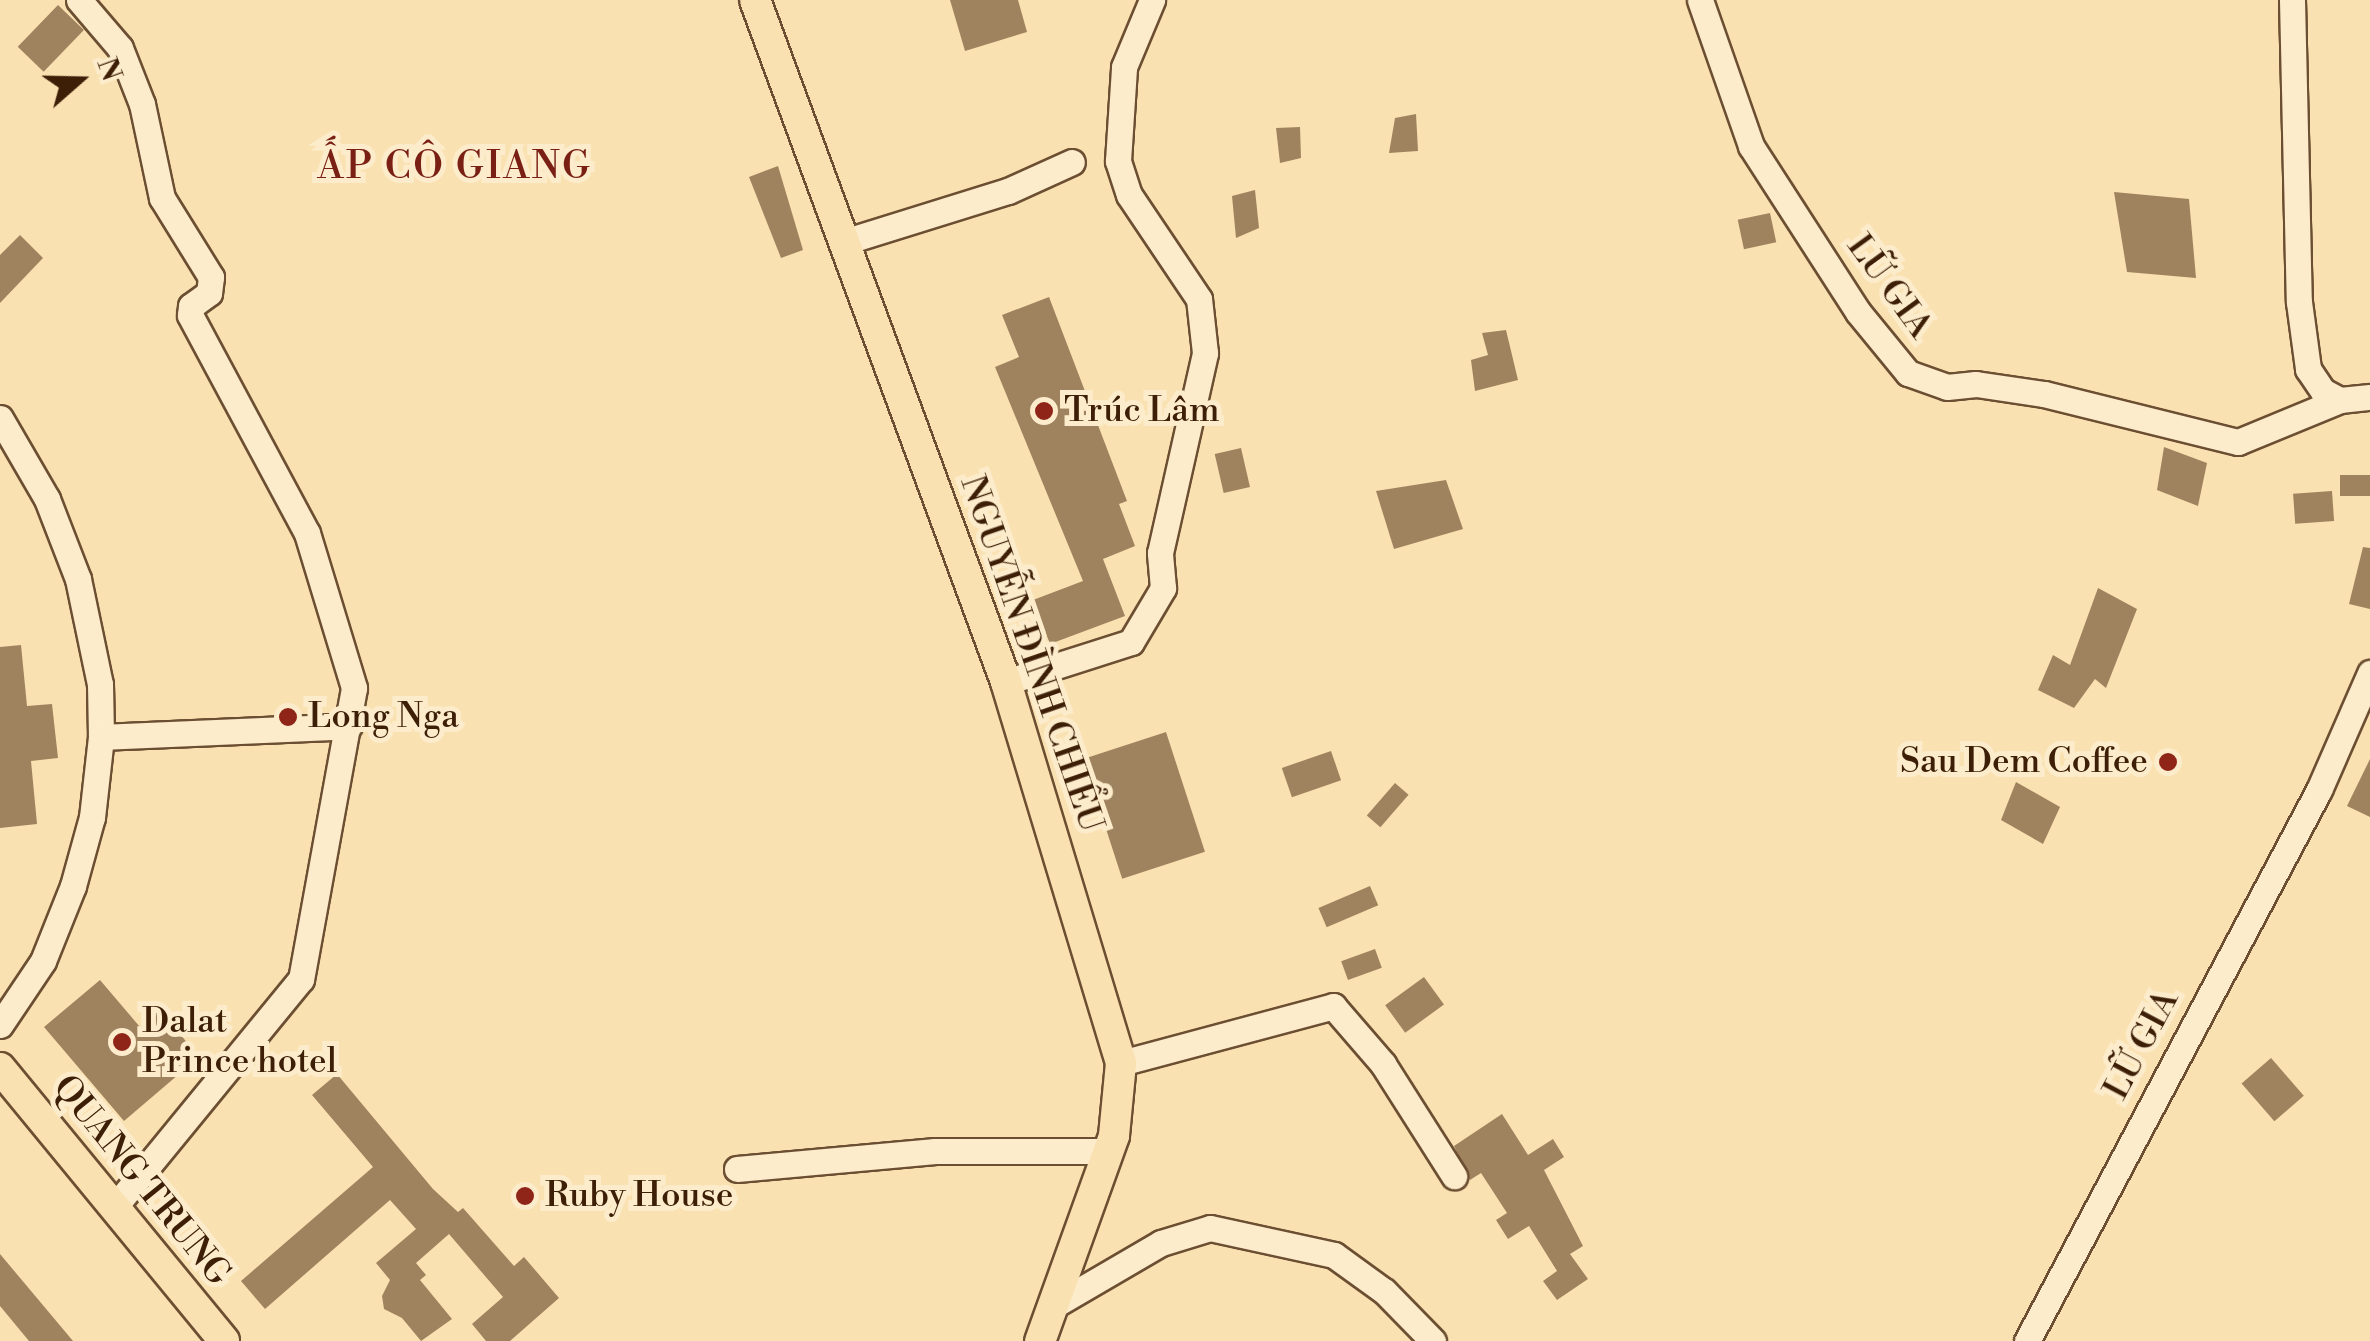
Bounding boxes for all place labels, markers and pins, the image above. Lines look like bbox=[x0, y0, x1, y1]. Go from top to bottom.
place label: Trúc Lâm bbox=[1064, 390, 1220, 432]
marker: Trúc Lâm bbox=[1033, 400, 1055, 422]
place label: Long Nga bbox=[308, 696, 459, 738]
marker: Long Nga bbox=[277, 706, 299, 728]
place label: Sau Dem Coffee bbox=[1900, 741, 2148, 783]
marker: Sau Dem Coffee bbox=[2157, 751, 2179, 773]
place label: Dalat Prince hotel bbox=[142, 1001, 337, 1083]
marker: Dalat Prince hotel bbox=[111, 1031, 133, 1053]
place label: Ruby House bbox=[545, 1175, 734, 1217]
marker: Ruby House bbox=[514, 1185, 536, 1207]

